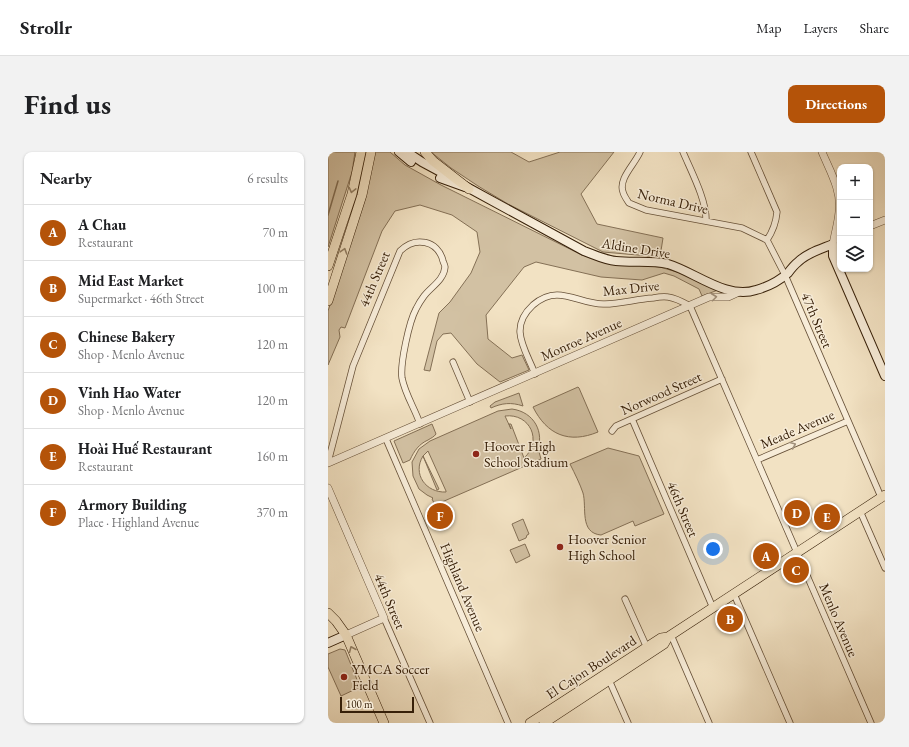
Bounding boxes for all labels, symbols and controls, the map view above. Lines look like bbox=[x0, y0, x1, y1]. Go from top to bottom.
text: Strollr bbox=[20, 15, 72, 40]
text: Map bbox=[756, 19, 781, 37]
text: Layers bbox=[803, 19, 838, 37]
text: Share bbox=[860, 19, 889, 37]
button: Directions bbox=[788, 85, 885, 123]
text: Find us bbox=[24, 86, 111, 122]
map controls bbox=[837, 164, 873, 272]
button: + bbox=[837, 164, 873, 200]
text: Nearby bbox=[40, 167, 92, 189]
text: 6 results bbox=[247, 170, 288, 187]
street label: Norma Drive bbox=[636, 184, 711, 218]
one-way arrow bbox=[348, 186, 357, 193]
button: − bbox=[837, 200, 873, 236]
text: A Chau bbox=[78, 215, 126, 234]
text: A bbox=[48, 224, 58, 241]
text: 70 m bbox=[263, 224, 288, 241]
text: Restaurant bbox=[78, 234, 133, 251]
street label: Aldine Drive bbox=[599, 234, 672, 262]
button: layers bbox=[837, 236, 873, 272]
one-way arrow bbox=[339, 247, 348, 254]
street label: 44th Street bbox=[354, 248, 394, 309]
text: Mid East Market bbox=[78, 271, 184, 290]
street label: Max Drive bbox=[602, 276, 661, 300]
text: B bbox=[49, 280, 57, 297]
text: 100 m bbox=[257, 280, 288, 297]
text: Supermarket · 46th Street bbox=[78, 290, 204, 307]
street label: 47th Street bbox=[797, 290, 837, 351]
one-way arrow bbox=[711, 293, 717, 302]
street label: Monroe Avenue bbox=[538, 313, 625, 365]
text: Chinese Bakery bbox=[78, 327, 175, 346]
text: C bbox=[48, 336, 58, 353]
text: 120 m bbox=[257, 336, 288, 353]
text: Shop · Menlo Avenue bbox=[78, 346, 185, 363]
street label: Norwood Street bbox=[618, 367, 705, 419]
text: Vinh Hao Water bbox=[78, 383, 181, 402]
text: D bbox=[48, 392, 58, 409]
text: 120 m bbox=[257, 392, 288, 409]
text: Shop · Menlo Avenue bbox=[78, 402, 185, 419]
street label: Meade Avenue bbox=[757, 405, 837, 453]
place label: Hoover High School Stadium bbox=[484, 437, 569, 471]
text: Hoài Huế Restaurant bbox=[78, 439, 212, 458]
one-way arrow bbox=[788, 442, 796, 450]
text: E bbox=[49, 448, 57, 465]
text: 160 m bbox=[257, 448, 288, 465]
marker: Hoover High School Stadium bbox=[471, 449, 481, 459]
text: Restaurant bbox=[78, 458, 133, 475]
street label: 46th Street bbox=[663, 479, 703, 540]
text: Armory Building bbox=[78, 495, 186, 514]
pin: D bbox=[784, 498, 810, 528]
pin: F bbox=[427, 501, 453, 531]
pin: E bbox=[814, 502, 840, 532]
text: F bbox=[49, 504, 57, 521]
text: 370 m bbox=[257, 504, 288, 521]
text: Place · Highland Avenue bbox=[78, 514, 199, 531]
place label: Hoover Senior High School bbox=[568, 530, 646, 564]
your location bbox=[703, 539, 723, 559]
street label: Highland Avenue bbox=[436, 540, 490, 634]
pin: A bbox=[753, 541, 779, 571]
marker: Hoover Senior High School bbox=[555, 542, 565, 552]
pin: C bbox=[783, 555, 809, 585]
street label: 44th Street bbox=[370, 571, 410, 632]
street label: Menlo Avenue bbox=[815, 580, 863, 660]
pin: B bbox=[717, 604, 743, 634]
street label: El Cajon Boulevard bbox=[542, 631, 640, 703]
one-way arrow bbox=[349, 645, 357, 653]
place label: YMCA Soccer Field bbox=[352, 660, 430, 694]
marker: YMCA Soccer Field bbox=[339, 672, 349, 682]
scale bar bbox=[340, 695, 414, 714]
text: 100 m bbox=[346, 697, 373, 711]

